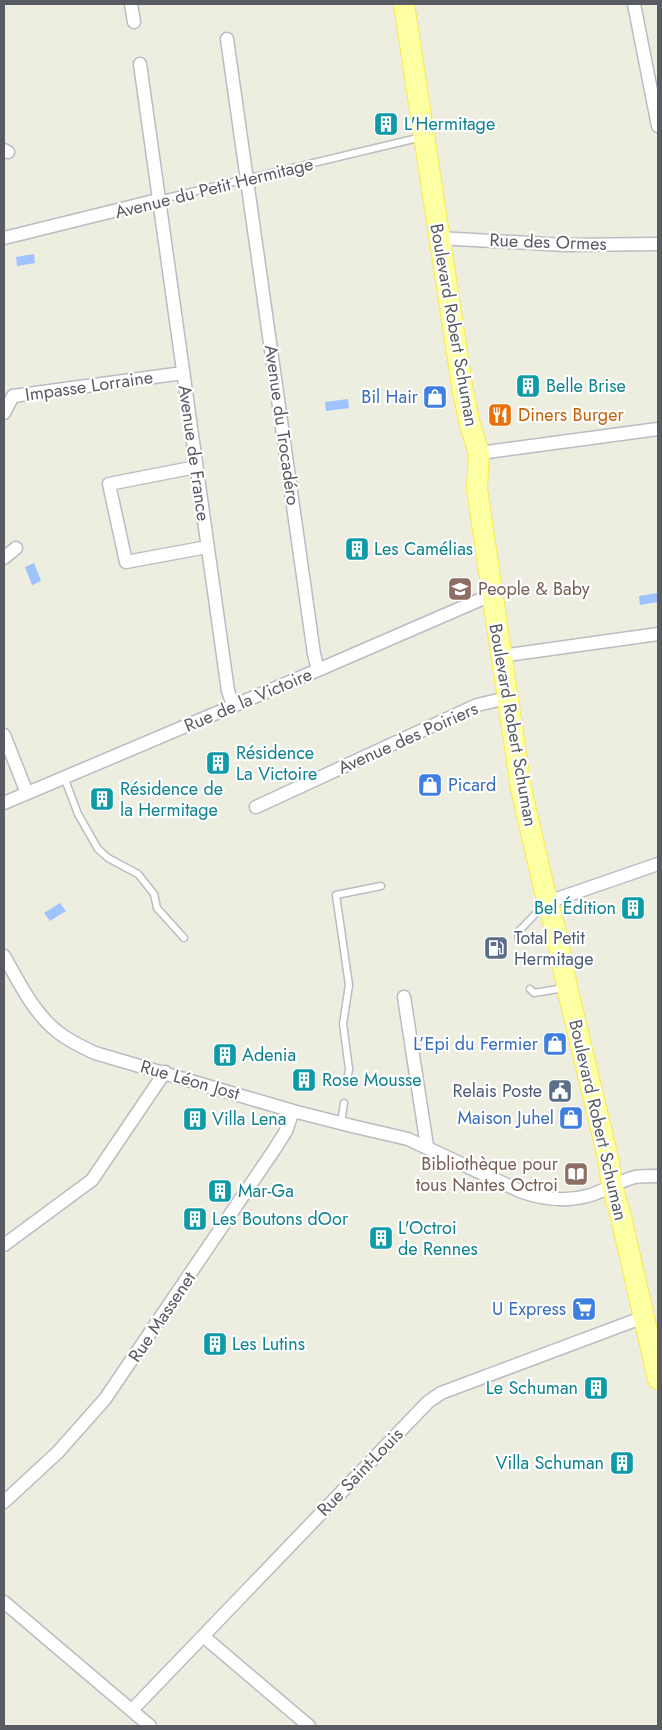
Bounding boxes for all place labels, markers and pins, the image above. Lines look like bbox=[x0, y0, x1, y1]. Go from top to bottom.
building icon: L'Hermitage bbox=[373, 111, 399, 137]
place label: L'Hermitage bbox=[404, 111, 495, 137]
building icon: Belle Brise bbox=[515, 373, 541, 399]
place label: Belle Brise bbox=[546, 373, 626, 399]
place label: Bil Hair bbox=[361, 384, 419, 410]
shop icon: Bil Hair bbox=[422, 384, 448, 410]
restaurant icon: Diners Burger bbox=[487, 402, 513, 428]
place label: Diners Burger bbox=[518, 402, 624, 428]
building icon: Les Camélias bbox=[344, 536, 370, 562]
place label: Les Camélias bbox=[374, 536, 473, 562]
school or university icon: People & Baby bbox=[447, 576, 473, 602]
place label: People & Baby bbox=[478, 576, 590, 602]
place label: Résidence La Victoire bbox=[236, 740, 317, 787]
building icon: Résidence La Victoire bbox=[205, 750, 231, 776]
shop icon: Picard bbox=[417, 772, 443, 798]
place label: Picard bbox=[448, 772, 496, 798]
place label: Résidence de la Hermitage bbox=[120, 776, 223, 823]
building icon: Résidence de la Hermitage bbox=[89, 786, 115, 812]
place label: Bel Édition bbox=[534, 895, 616, 921]
building icon: Bel Édition bbox=[620, 895, 646, 921]
place label: Total Petit Hermitage bbox=[514, 925, 594, 972]
fuel station icon: Total Petit Hermitage bbox=[483, 935, 509, 961]
place label: L’Epi du Fermier bbox=[413, 1031, 539, 1057]
shop icon: L’Epi du Fermier bbox=[542, 1031, 568, 1057]
building icon: Adenia bbox=[212, 1042, 238, 1068]
place label: Adenia bbox=[242, 1042, 296, 1068]
building icon: Rose Mousse bbox=[291, 1067, 317, 1093]
place label: Rose Mousse bbox=[322, 1067, 421, 1093]
place label: Relais Poste bbox=[453, 1078, 542, 1104]
public building icon: Relais Poste bbox=[547, 1078, 573, 1104]
place label: Maison Juhel bbox=[458, 1105, 554, 1131]
shop icon: Maison Juhel bbox=[558, 1105, 584, 1131]
building icon: Villa Lena bbox=[182, 1106, 208, 1132]
place label: Villa Lena bbox=[212, 1106, 286, 1132]
place label: Bibliothèque pour tous Nantes Octroi bbox=[416, 1151, 559, 1198]
library icon: Bibliothèque pour tous Nantes Octroi bbox=[563, 1161, 589, 1187]
building icon: Mar-Ga bbox=[207, 1178, 233, 1204]
place label: Mar-Ga bbox=[238, 1178, 294, 1204]
building icon: Les Boutons dOor bbox=[182, 1206, 208, 1232]
place label: Les Boutons dOor bbox=[212, 1206, 349, 1232]
place label: L'Octroi de Rennes bbox=[398, 1215, 478, 1262]
building icon: L'Octroi de Rennes bbox=[368, 1225, 394, 1251]
place label: U Express bbox=[492, 1296, 566, 1322]
supermarket icon: U Express bbox=[571, 1296, 597, 1322]
building icon: Les Lutins bbox=[202, 1331, 228, 1357]
place label: Les Lutins bbox=[232, 1331, 305, 1357]
place label: Le Schuman bbox=[486, 1375, 578, 1401]
building icon: Le Schuman bbox=[583, 1375, 609, 1401]
place label: Villa Schuman bbox=[496, 1450, 604, 1476]
building icon: Villa Schuman bbox=[609, 1450, 635, 1476]

